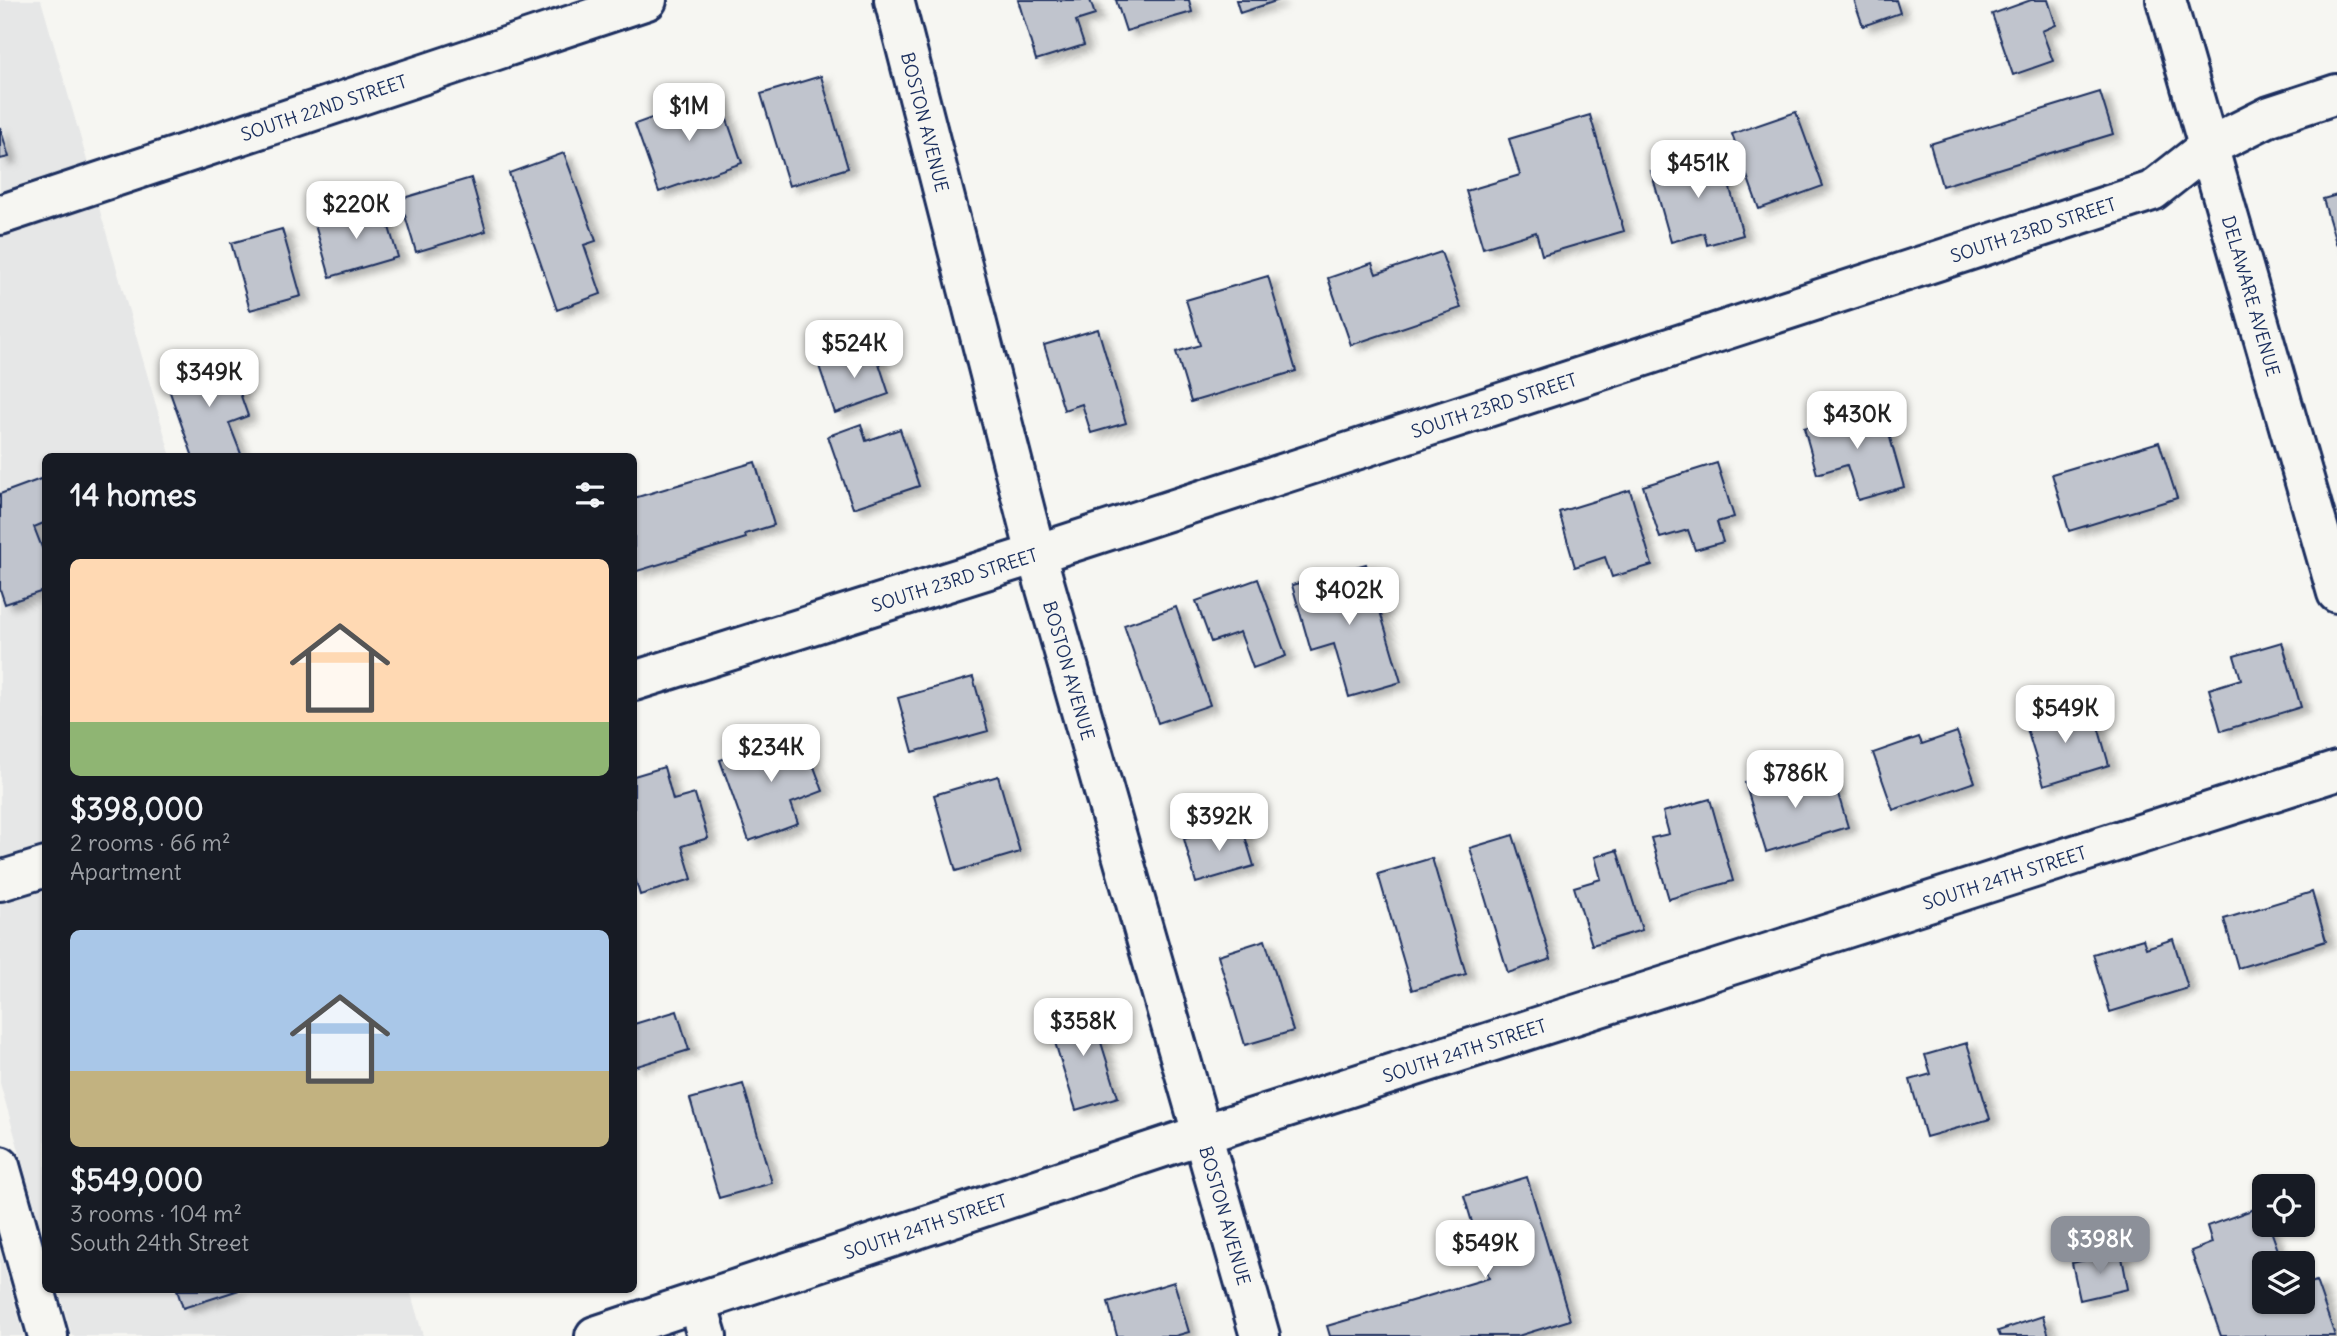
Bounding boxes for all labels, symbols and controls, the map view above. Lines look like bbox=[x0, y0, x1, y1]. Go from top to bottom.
street label: BOSTON AVENUE bbox=[896, 50, 954, 194]
street label: SOUTH 22ND STREET bbox=[238, 69, 410, 146]
pin: $1M bbox=[655, 83, 723, 143]
text: $1M bbox=[669, 91, 709, 120]
pin: $451K bbox=[1649, 140, 1747, 200]
text: $451K bbox=[1667, 148, 1729, 177]
pin: $220K bbox=[307, 182, 405, 241]
text: $220K bbox=[322, 189, 390, 218]
street label: SOUTH 23RD STREET bbox=[1947, 192, 2119, 267]
street label: DELAWARE AVENUE bbox=[2217, 213, 2285, 379]
pin: $524K bbox=[805, 320, 903, 380]
text: $524K bbox=[821, 328, 887, 357]
pin: $349K bbox=[160, 350, 258, 409]
text: $349K bbox=[176, 357, 242, 386]
street label: SOUTH 23RD STREET bbox=[1408, 367, 1580, 443]
pin: $430K bbox=[1808, 392, 1906, 451]
text: $430K bbox=[1823, 399, 1891, 428]
text: 14 homes bbox=[70, 476, 197, 514]
icon: filters bbox=[571, 476, 609, 514]
street label: SOUTH 23RD STREET bbox=[868, 543, 1040, 617]
pin: $402K bbox=[1300, 568, 1398, 627]
text: $402K bbox=[1315, 575, 1383, 604]
street label: BOSTON AVENUE bbox=[1039, 598, 1100, 743]
icon: home bbox=[277, 605, 403, 731]
pin: $549K bbox=[2016, 686, 2114, 745]
text: $549K bbox=[2032, 693, 2098, 722]
pin: $234K bbox=[722, 724, 820, 784]
text: $234K bbox=[738, 732, 804, 761]
pin: $786K bbox=[1746, 750, 1844, 810]
text: $786K bbox=[1763, 758, 1827, 787]
text: $398,000 bbox=[70, 790, 204, 828]
pin: $392K bbox=[1170, 794, 1268, 853]
text: $392K bbox=[1186, 801, 1252, 830]
text: 2 rooms · 66 m² bbox=[70, 828, 231, 857]
street label: SOUTH 24TH STREET bbox=[1919, 841, 2089, 914]
text: Apartment bbox=[70, 857, 182, 886]
icon: home bbox=[277, 976, 403, 1102]
pin: $358K bbox=[1034, 998, 1132, 1058]
text: $358K bbox=[1050, 1006, 1116, 1035]
street label: SOUTH 24TH STREET bbox=[1379, 1013, 1549, 1087]
street label: BOSTON AVENUE bbox=[1195, 1143, 1256, 1288]
text: $549,000 bbox=[70, 1161, 203, 1199]
map controls bbox=[2252, 1174, 2315, 1314]
button: locate bbox=[2252, 1174, 2315, 1237]
street label: SOUTH 24TH STREET bbox=[841, 1188, 1010, 1264]
text: 3 rooms · 104 m² bbox=[70, 1199, 242, 1228]
pin: $398K bbox=[2051, 1216, 2149, 1276]
pin: $549K bbox=[1436, 1220, 1534, 1280]
text: $398K bbox=[2067, 1224, 2133, 1253]
text: South 24th Street bbox=[70, 1228, 249, 1257]
text: $549K bbox=[1452, 1228, 1518, 1257]
button: layers bbox=[2252, 1251, 2315, 1314]

